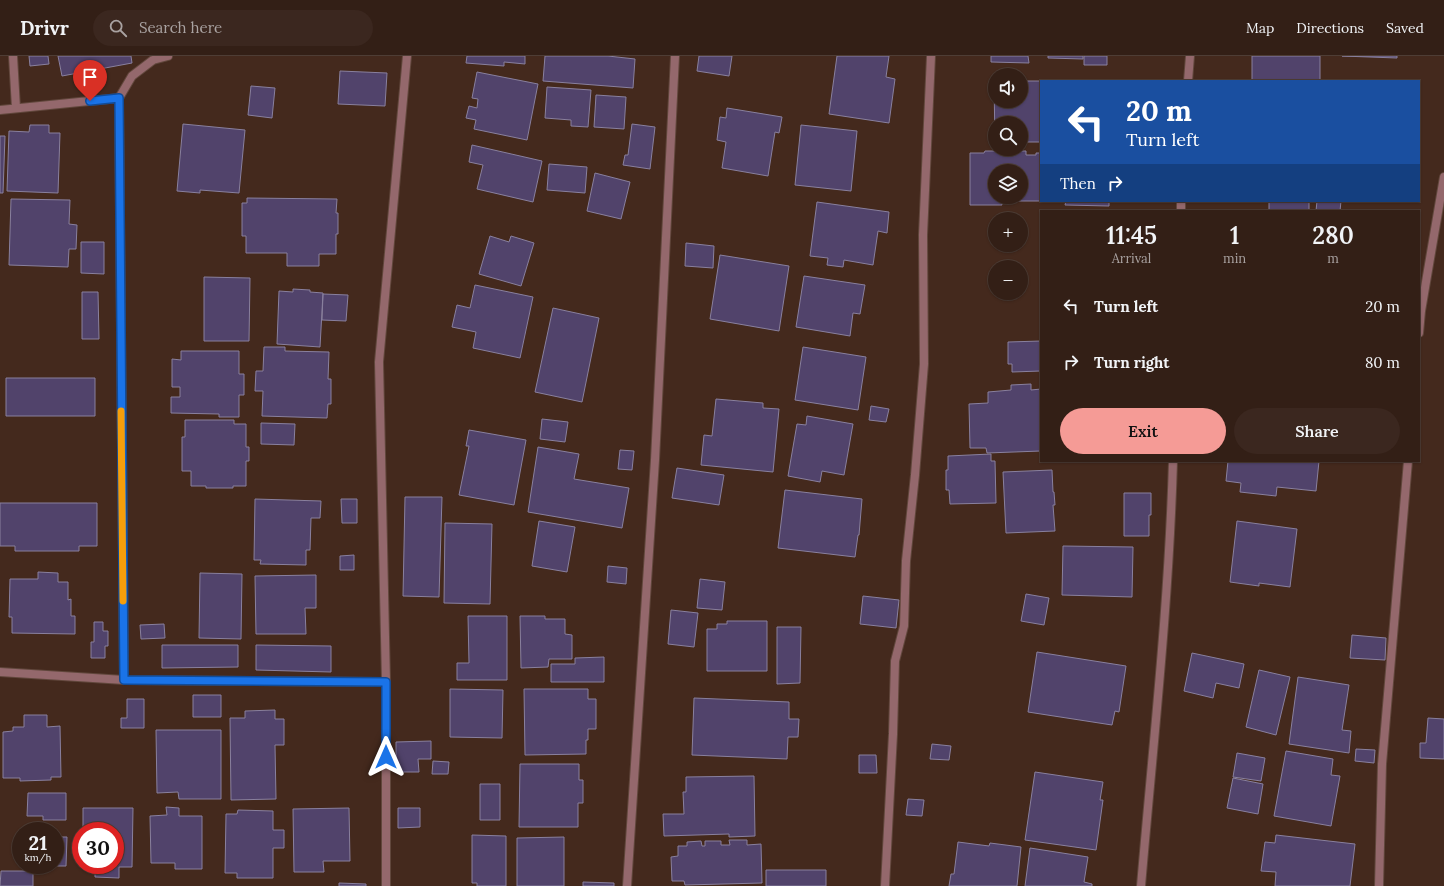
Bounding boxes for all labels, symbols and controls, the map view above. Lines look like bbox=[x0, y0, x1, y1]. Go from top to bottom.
search box bbox=[93, 10, 373, 46]
text: Drivr bbox=[20, 16, 69, 40]
icon: search bbox=[107, 17, 129, 39]
text: Search here bbox=[139, 18, 222, 37]
text: Map bbox=[1246, 19, 1274, 37]
text: Directions bbox=[1296, 19, 1364, 37]
text: Saved bbox=[1386, 19, 1424, 37]
pin bbox=[73, 60, 107, 101]
icon: arrive bbox=[79, 66, 101, 88]
map controls bbox=[988, 68, 1028, 300]
button: sound bbox=[988, 68, 1028, 108]
text: 20 m bbox=[1126, 93, 1192, 129]
icon: left bbox=[1060, 96, 1112, 148]
button: search bbox=[988, 116, 1028, 156]
text: Turn left bbox=[1126, 128, 1199, 151]
button: layers bbox=[988, 164, 1028, 204]
icon: right bbox=[1104, 172, 1126, 194]
text: Then bbox=[1060, 174, 1096, 193]
button: + bbox=[988, 212, 1028, 252]
text: 11:45 bbox=[1106, 220, 1157, 251]
text: 1 bbox=[1230, 220, 1239, 251]
text: 280 bbox=[1312, 220, 1354, 251]
text: Arrival bbox=[1112, 250, 1151, 267]
text: min bbox=[1223, 250, 1246, 267]
text: m bbox=[1327, 250, 1339, 267]
button: − bbox=[988, 260, 1028, 300]
icon: left bbox=[1060, 295, 1082, 317]
text: Turn left bbox=[1094, 297, 1158, 316]
text: 20 m bbox=[1365, 297, 1400, 316]
icon: right bbox=[1060, 351, 1082, 373]
text: Turn right bbox=[1094, 353, 1170, 372]
text: 80 m bbox=[1365, 353, 1400, 372]
button: Exit bbox=[1060, 408, 1226, 454]
button: Share bbox=[1234, 408, 1400, 454]
position arrow bbox=[365, 736, 407, 778]
speed limit sign: 30 bbox=[72, 822, 124, 874]
text: 21 bbox=[29, 830, 47, 855]
text: km/h bbox=[24, 851, 52, 864]

